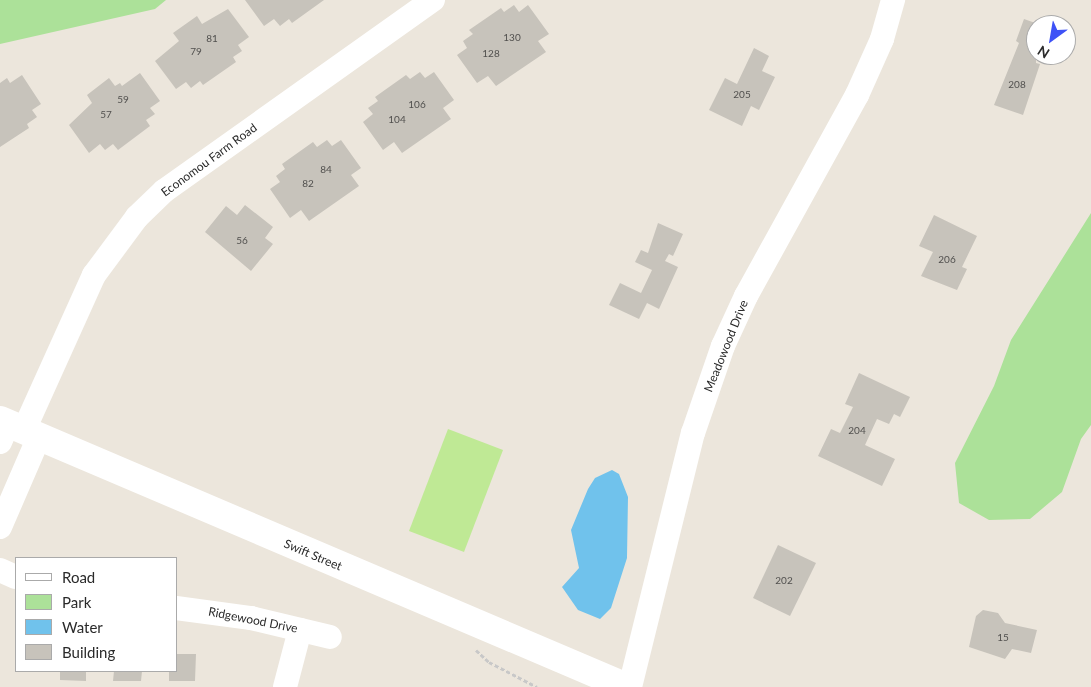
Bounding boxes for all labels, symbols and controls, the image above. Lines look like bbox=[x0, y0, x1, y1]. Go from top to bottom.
north arrow bbox=[1026, 15, 1076, 65]
house number: 130 bbox=[503, 32, 521, 44]
house number: 81 bbox=[206, 33, 218, 45]
text: N bbox=[1034, 42, 1052, 62]
house number: 79 bbox=[190, 46, 202, 58]
house number: 128 bbox=[482, 48, 500, 60]
house number: 208 bbox=[1008, 79, 1026, 91]
house number: 205 bbox=[733, 89, 751, 101]
house number: 59 bbox=[117, 94, 129, 106]
house number: 106 bbox=[408, 99, 426, 111]
house number: 57 bbox=[100, 109, 112, 121]
house number: 104 bbox=[388, 114, 406, 126]
street label: Economou Farm Road bbox=[158, 120, 260, 200]
house number: 84 bbox=[320, 164, 332, 176]
house number: 82 bbox=[302, 178, 314, 190]
house number: 56 bbox=[236, 235, 248, 247]
house number: 206 bbox=[938, 254, 956, 266]
street label: Meadowood Drive bbox=[701, 298, 751, 394]
house number: 204 bbox=[848, 425, 866, 437]
street label: Swift Street bbox=[282, 536, 344, 574]
legend bbox=[15, 557, 178, 672]
text: Road bbox=[62, 568, 95, 586]
house number: 202 bbox=[775, 575, 793, 587]
text: Park bbox=[62, 593, 91, 611]
street label: Ridgewood Drive bbox=[207, 604, 299, 636]
text: Water bbox=[62, 618, 103, 636]
house number: 15 bbox=[997, 632, 1009, 644]
text: Building bbox=[62, 643, 115, 661]

